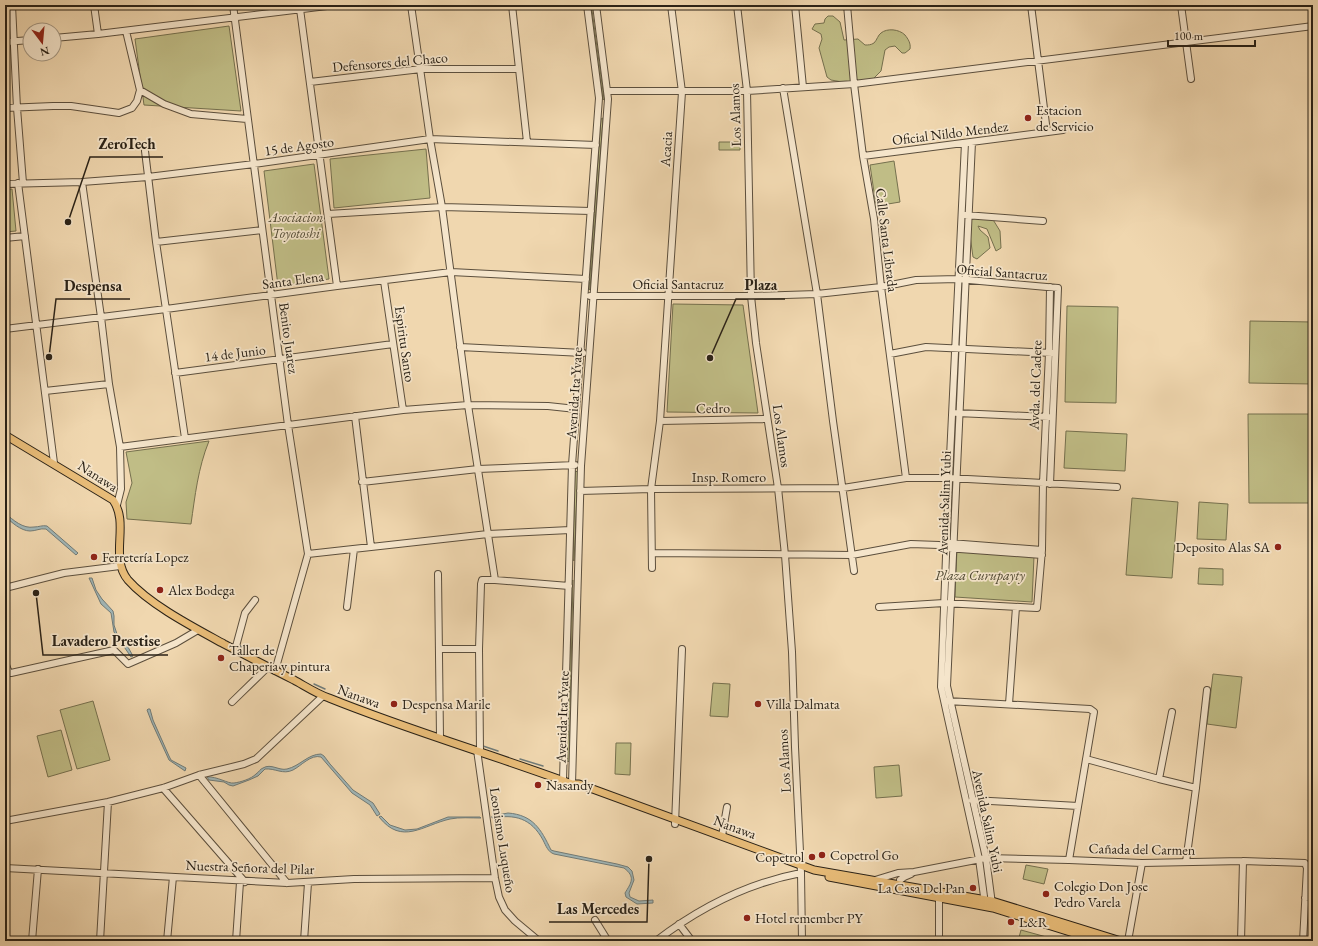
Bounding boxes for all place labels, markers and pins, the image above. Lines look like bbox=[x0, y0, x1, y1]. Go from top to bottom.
place label: Estacion de Servicio bbox=[1036, 101, 1094, 135]
marker: Estacion de Servicio bbox=[1023, 113, 1033, 123]
callout: ZeroTech bbox=[90, 130, 163, 157]
callout: Despensa bbox=[56, 272, 130, 299]
callout: Plaza bbox=[736, 272, 785, 299]
place label: Deposito Alas SA bbox=[1176, 538, 1270, 556]
marker: Deposito Alas SA bbox=[1273, 542, 1283, 552]
place label: Ferretería Lopez bbox=[102, 548, 189, 566]
marker: Ferretería Lopez bbox=[89, 552, 99, 562]
place label: Alex Bodega bbox=[167, 581, 235, 599]
marker: Alex Bodega bbox=[155, 585, 165, 595]
callout: Lavadero Prestise bbox=[43, 628, 168, 655]
place label: Taller de Chaperia y pintura bbox=[229, 641, 330, 675]
marker: Taller de Chaperia y pintura bbox=[216, 653, 226, 663]
place label: Despensa Marile bbox=[402, 695, 491, 713]
place label: Villa Dalmata bbox=[766, 695, 840, 713]
marker: Despensa Marile bbox=[389, 699, 399, 709]
marker: Villa Dalmata bbox=[753, 699, 763, 709]
place label: Nasandy bbox=[546, 776, 594, 794]
marker: Nasandy bbox=[533, 780, 543, 790]
place label: Copetrol Go bbox=[830, 846, 899, 864]
place label: Copetrol bbox=[755, 848, 805, 866]
marker: Copetrol Go bbox=[817, 850, 827, 860]
marker: Copetrol bbox=[807, 852, 817, 862]
place label: Colegio Don Jose Pedro Varela bbox=[1054, 877, 1149, 911]
place label: La Casa Del Pan bbox=[878, 879, 966, 897]
marker: La Casa Del Pan bbox=[968, 883, 978, 893]
marker: Colegio Don Jose Pedro Varela bbox=[1041, 889, 1051, 899]
callout: Las Mercedes bbox=[549, 895, 647, 922]
place label: Hotel remember PY bbox=[755, 909, 864, 927]
marker: Hotel remember PY bbox=[742, 913, 752, 923]
place label: L&R bbox=[1019, 913, 1049, 931]
marker: L&R bbox=[1006, 917, 1016, 927]

